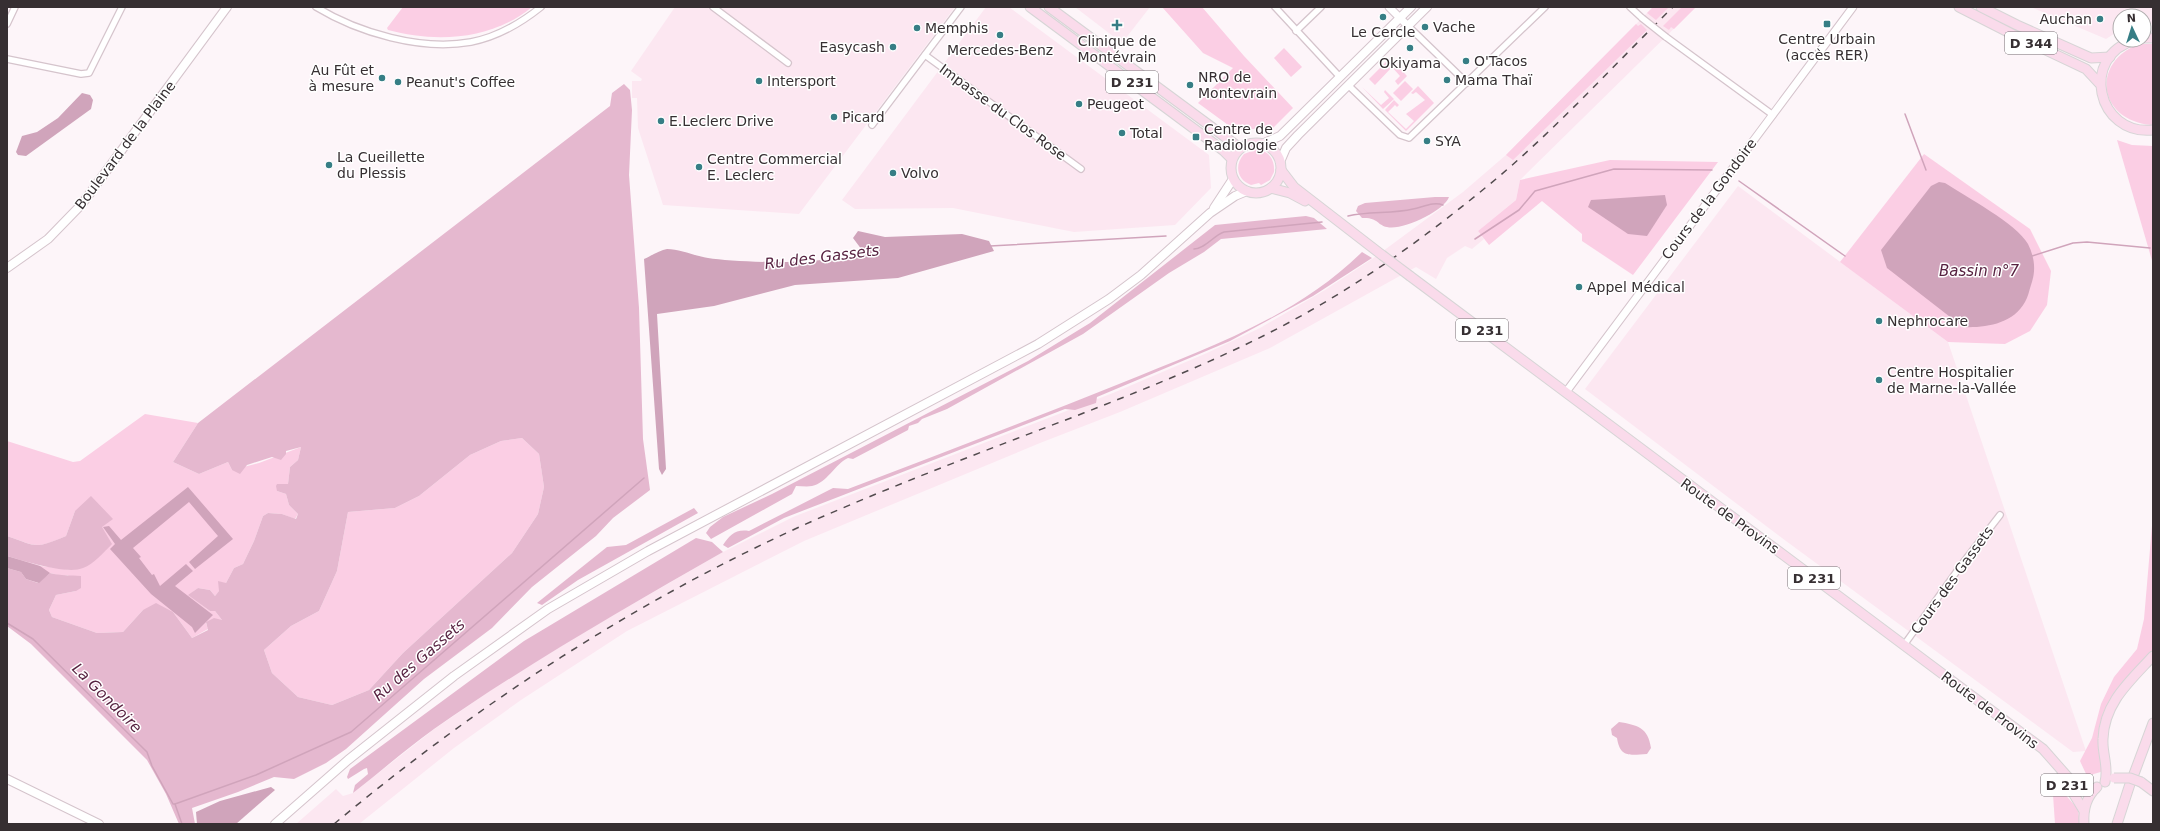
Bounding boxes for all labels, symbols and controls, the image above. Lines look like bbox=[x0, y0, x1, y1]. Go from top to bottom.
north arrow bbox=[2112, 8, 2152, 48]
place label: Auchan bbox=[2040, 11, 2092, 27]
marker: Le Cercle bbox=[1378, 12, 1388, 22]
text: N bbox=[2126, 12, 2136, 25]
marker: Auchan bbox=[2095, 14, 2105, 24]
marker: Clinique de Montévrain bbox=[1111, 19, 1123, 31]
place label: Vache bbox=[1433, 19, 1475, 35]
marker: Centre Urbain (accès RER) bbox=[1822, 19, 1832, 29]
place label: Memphis bbox=[925, 20, 988, 36]
marker: Vache bbox=[1420, 22, 1430, 32]
marker: Memphis bbox=[912, 23, 922, 33]
place label: Le Cercle bbox=[1351, 24, 1415, 40]
marker: Mercedes-Benz bbox=[995, 30, 1005, 40]
place label: Centre Urbain (accès RER) bbox=[1778, 31, 1876, 63]
road number: D 344 bbox=[2005, 32, 2057, 54]
place label: Clinique de Montévrain bbox=[1077, 33, 1157, 65]
place label: Easycash bbox=[820, 39, 885, 55]
marker: Easycash bbox=[888, 42, 898, 52]
place label: Mercedes-Benz bbox=[947, 42, 1053, 58]
marker: Okiyama bbox=[1405, 43, 1415, 53]
place label: O'Tacos bbox=[1474, 53, 1527, 69]
place label: Okiyama bbox=[1379, 55, 1441, 71]
marker: O'Tacos bbox=[1461, 56, 1471, 66]
street label: Impasse du Clos Rose bbox=[937, 61, 1069, 163]
place label: Au Fût et à mesure bbox=[308, 62, 375, 94]
place label: NRO de Montevrain bbox=[1198, 69, 1277, 101]
road number: D 231 bbox=[1106, 71, 1158, 93]
place label: Mama Thaï bbox=[1455, 72, 1532, 88]
marker: Au Fût et à mesure bbox=[377, 73, 387, 83]
place label: Intersport bbox=[767, 73, 836, 89]
place label: Peanut's Coffee bbox=[406, 74, 515, 90]
marker: Mama Thaï bbox=[1442, 75, 1452, 85]
marker: Intersport bbox=[754, 76, 764, 86]
marker: Peanut's Coffee bbox=[393, 77, 403, 87]
street label: Boulevard de la Plaine bbox=[72, 78, 178, 212]
marker: NRO de Montevrain bbox=[1185, 80, 1195, 90]
place label: Peugeot bbox=[1087, 96, 1144, 112]
marker: Peugeot bbox=[1074, 99, 1084, 109]
place label: Picard bbox=[842, 109, 885, 125]
marker: Picard bbox=[829, 112, 839, 122]
place label: E.Leclerc Drive bbox=[669, 113, 774, 129]
marker: E.Leclerc Drive bbox=[656, 116, 666, 126]
place label: Centre de Radiologie bbox=[1204, 121, 1277, 153]
place label: Total bbox=[1129, 125, 1163, 141]
marker: Total bbox=[1117, 128, 1127, 138]
marker: Centre de Radiologie bbox=[1191, 132, 1201, 142]
place label: SYA bbox=[1435, 133, 1461, 149]
street label: Cours de la Gondoire bbox=[1658, 135, 1760, 263]
marker: SYA bbox=[1422, 136, 1432, 146]
place label: La Cueillette du Plessis bbox=[337, 149, 425, 181]
place label: Centre Commercial E. Leclerc bbox=[707, 151, 842, 183]
marker: La Cueillette du Plessis bbox=[324, 160, 334, 170]
marker: Centre Commercial E. Leclerc bbox=[694, 162, 704, 172]
place label: Volvo bbox=[901, 165, 939, 181]
marker: Volvo bbox=[888, 168, 898, 178]
water label: Ru des Gassets bbox=[764, 241, 881, 273]
water label: Bassin n°7 bbox=[1939, 262, 2020, 280]
place label: Appel Médical bbox=[1587, 279, 1685, 295]
marker: Appel Médical bbox=[1574, 282, 1584, 292]
place label: Nephrocare bbox=[1887, 313, 1968, 329]
marker: Nephrocare bbox=[1874, 316, 1884, 326]
road number: D 231 bbox=[1456, 319, 1508, 341]
place label: Centre Hospitalier de Marne-la-Vallée bbox=[1887, 364, 2016, 396]
marker: Centre Hospitalier de Marne-la-Vallée bbox=[1874, 375, 1884, 385]
street label: Route de Provins bbox=[1678, 475, 1782, 557]
street label: Cours des Gassets bbox=[1908, 523, 1996, 637]
road number: D 231 bbox=[1788, 567, 1840, 589]
water label: Ru des Gassets bbox=[370, 615, 469, 705]
water label: La Gondoire bbox=[69, 660, 145, 736]
street label: Route de Provins bbox=[1938, 668, 2042, 752]
road number: D 231 bbox=[2041, 774, 2093, 796]

